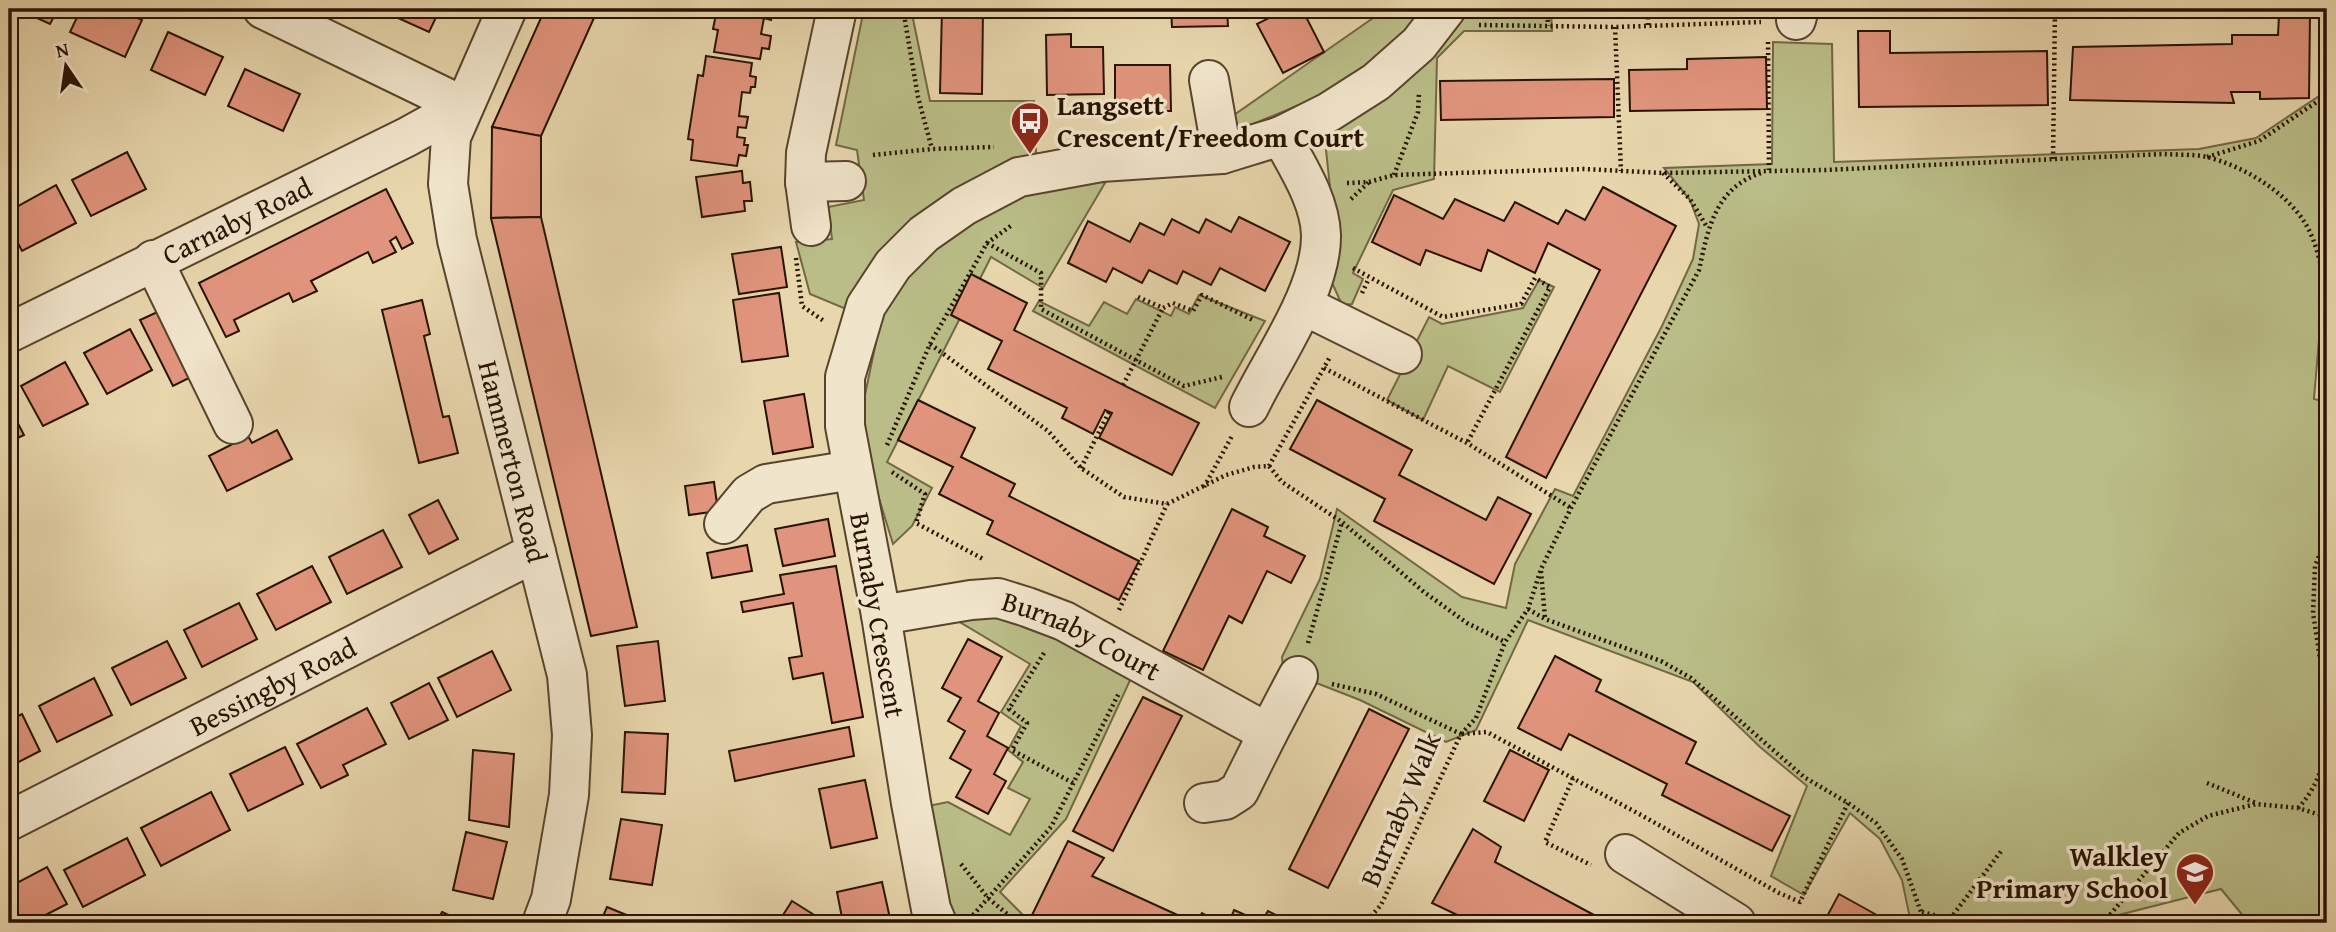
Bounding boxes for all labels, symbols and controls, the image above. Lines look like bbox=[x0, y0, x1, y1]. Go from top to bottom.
north arrow bbox=[32, 32, 102, 102]
text: N bbox=[53, 34, 72, 65]
place label: Langsett Crescent/Freedom Court bbox=[1057, 84, 1364, 157]
bus stop icon: Langsett Crescent/Freedom Court bbox=[1009, 100, 1051, 155]
street label: Carnaby Road bbox=[155, 166, 319, 275]
street label: Hammerton Road bbox=[468, 356, 559, 567]
street label: Burnaby Crescent bbox=[840, 509, 917, 721]
street label: Burnaby Court bbox=[997, 580, 1169, 691]
street label: Bessingby Road bbox=[182, 626, 363, 746]
street label: Burnaby Walk bbox=[1349, 725, 1451, 892]
place label: Walkley Primary School bbox=[1976, 835, 2169, 908]
school or university icon: Walkley Primary School bbox=[2174, 851, 2216, 906]

